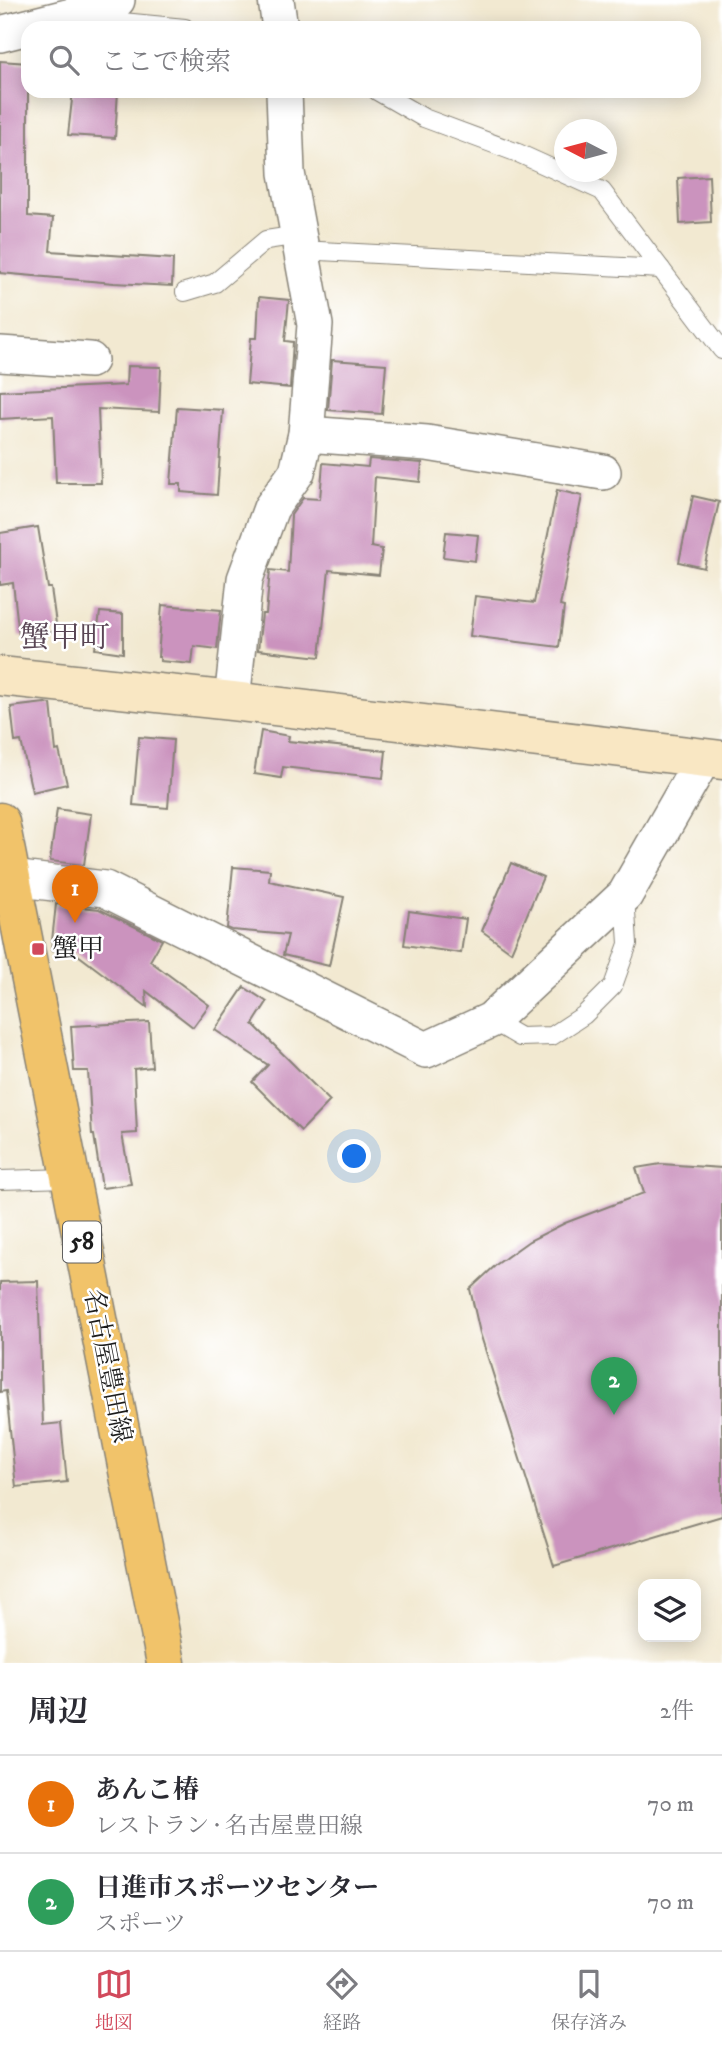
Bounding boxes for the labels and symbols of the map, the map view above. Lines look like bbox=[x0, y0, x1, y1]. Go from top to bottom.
north arrow bbox=[554, 119, 617, 182]
district label: 蟹甲町 bbox=[20, 620, 110, 657]
pin: 1 bbox=[52, 865, 98, 923]
place label: 蟹甲 bbox=[52, 933, 104, 966]
marker: 蟹甲 bbox=[30, 941, 46, 957]
your location bbox=[337, 1139, 371, 1173]
road number: 58 bbox=[63, 1222, 101, 1262]
street label: 名古屋豊田線 bbox=[76, 1286, 138, 1446]
pin: 2 bbox=[591, 1357, 637, 1415]

